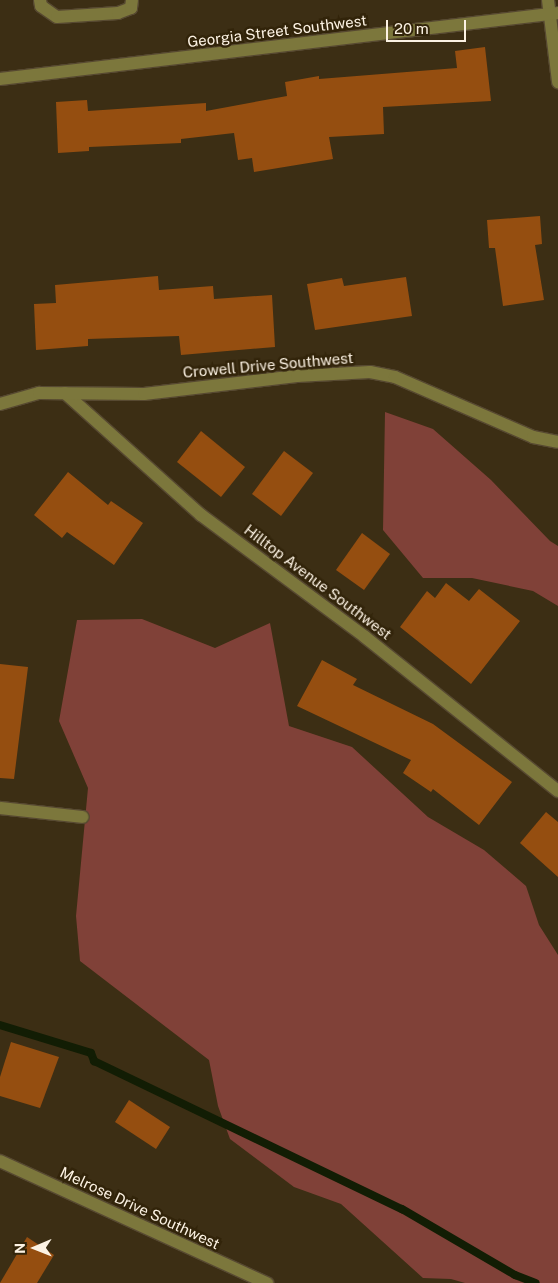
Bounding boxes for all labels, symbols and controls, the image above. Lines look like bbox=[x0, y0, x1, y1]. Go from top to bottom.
scale bar bbox=[388, 10, 468, 42]
street label: Georgia Street Southwest bbox=[186, 11, 368, 51]
text: 20 m bbox=[394, 20, 429, 37]
street label: Crowell Drive Southwest bbox=[182, 349, 354, 381]
street label: Hilltop Avenue Southwest bbox=[241, 521, 395, 643]
street label: Melrose Drive Southwest bbox=[57, 1163, 223, 1253]
north arrow bbox=[10, 1223, 60, 1273]
text: N bbox=[12, 1243, 28, 1254]

